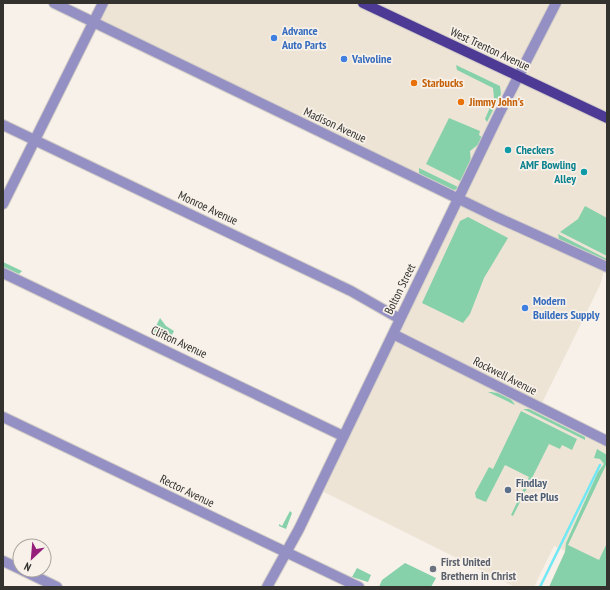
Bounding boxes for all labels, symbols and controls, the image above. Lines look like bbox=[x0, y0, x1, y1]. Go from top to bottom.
place label: Advance Auto Parts bbox=[281, 23, 327, 52]
street label: West Trenton Avenue bbox=[448, 24, 533, 74]
marker: Advance Auto Parts bbox=[269, 33, 279, 43]
place label: Valvoline bbox=[351, 51, 392, 66]
marker: Valvoline bbox=[339, 54, 349, 64]
place label: Starbucks bbox=[422, 75, 463, 90]
marker: Starbucks bbox=[409, 78, 419, 88]
place label: Jimmy John's bbox=[468, 94, 524, 109]
marker: Jimmy John's bbox=[456, 97, 466, 107]
street label: Madison Avenue bbox=[302, 104, 369, 146]
place label: Checkers bbox=[516, 142, 554, 157]
marker: Checkers bbox=[503, 145, 513, 155]
place label: AMF Bowling Alley bbox=[519, 157, 576, 186]
marker: AMF Bowling Alley bbox=[579, 167, 589, 177]
street label: Monroe Avenue bbox=[176, 187, 240, 228]
street label: Bolton Street bbox=[381, 260, 419, 317]
place label: Modern Builders Supply bbox=[533, 293, 600, 322]
marker: Modern Builders Supply bbox=[520, 303, 530, 313]
street label: Clifton Avenue bbox=[149, 322, 210, 361]
street label: Rockwell Avenue bbox=[471, 353, 540, 398]
street label: Rector Avenue bbox=[158, 471, 217, 510]
place label: Findlay Fleet Plus bbox=[516, 475, 558, 504]
marker: Findlay Fleet Plus bbox=[503, 485, 513, 495]
north arrow bbox=[12, 538, 52, 578]
place label: First United Brethern in Christ bbox=[441, 554, 517, 583]
text: N bbox=[22, 559, 33, 575]
marker: First United Brethern in Christ bbox=[428, 564, 438, 574]

